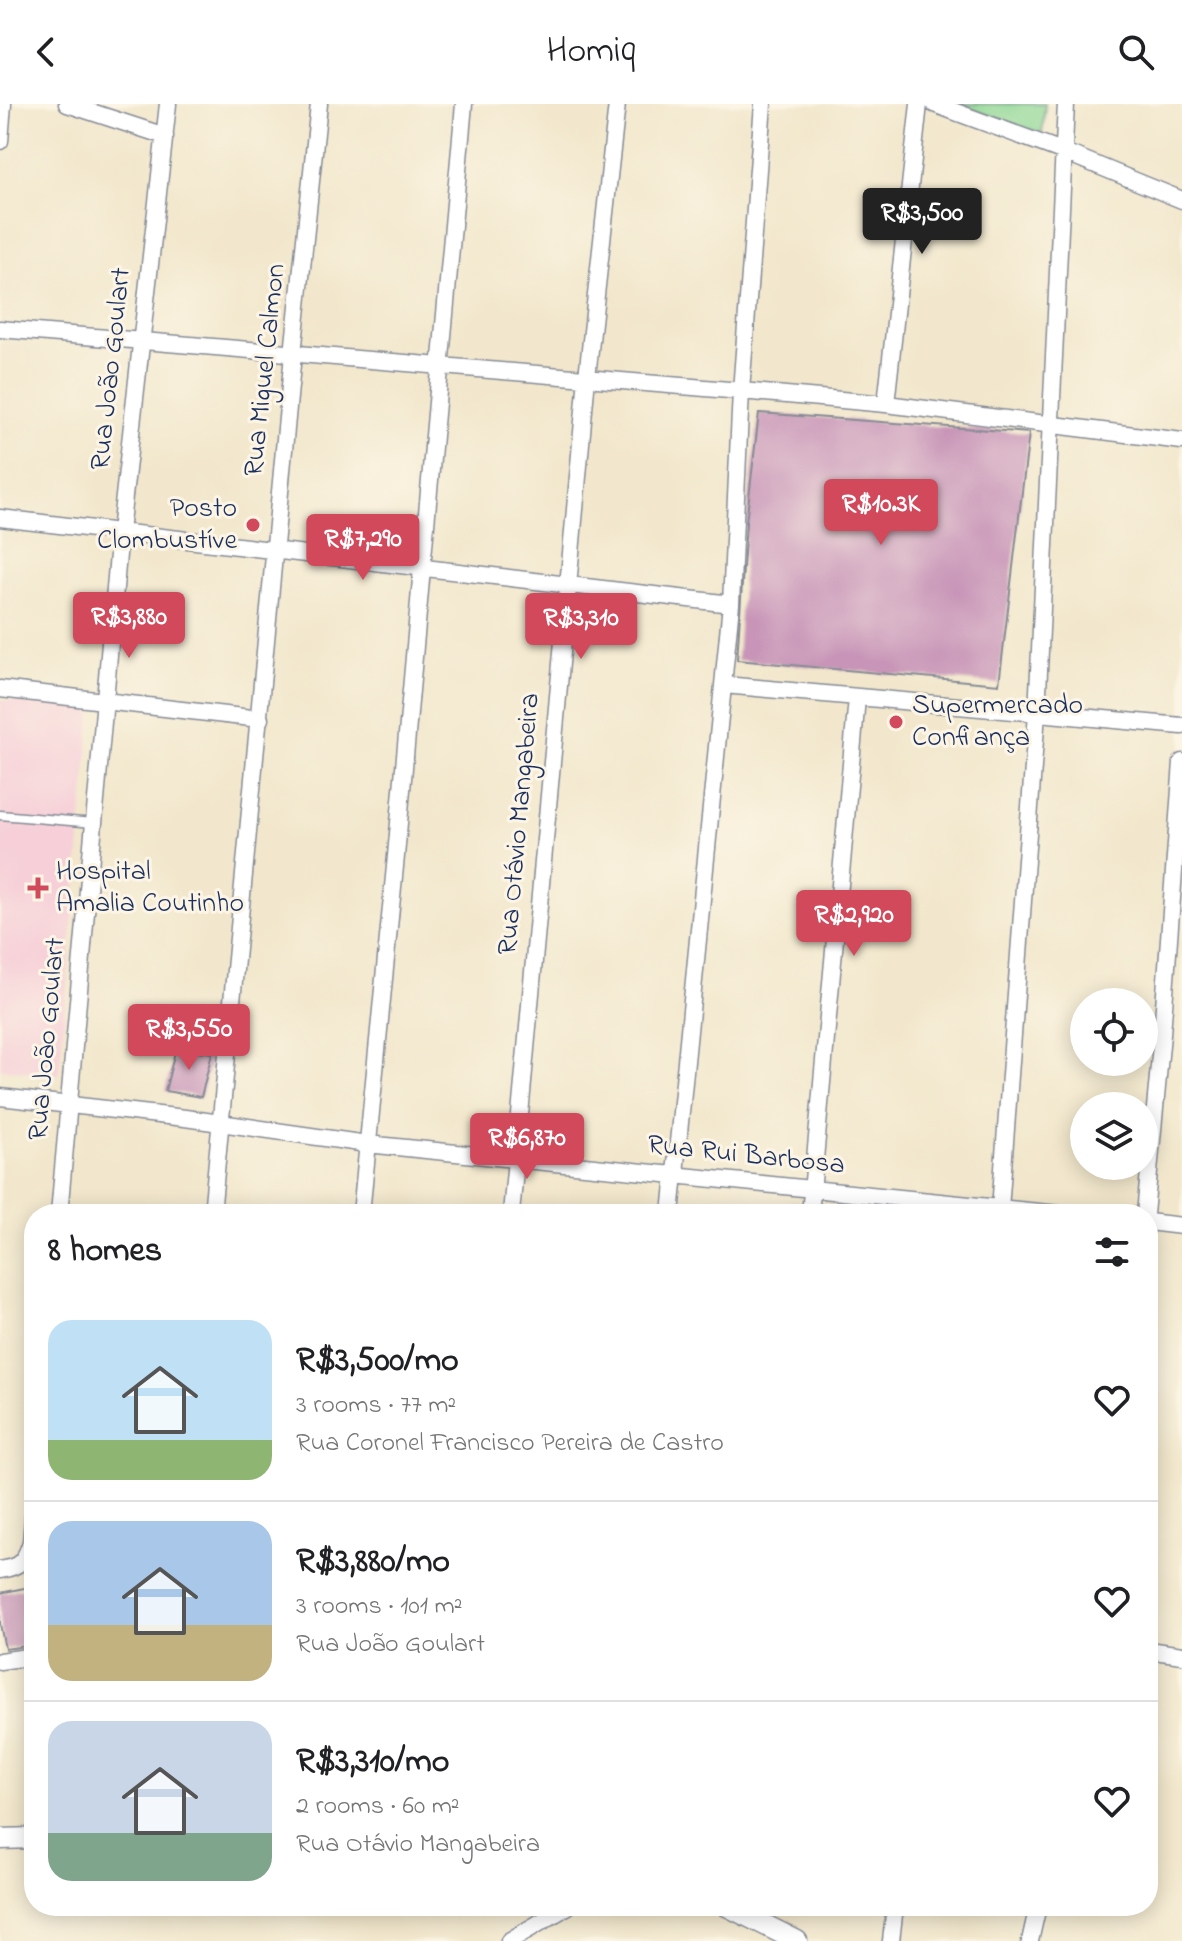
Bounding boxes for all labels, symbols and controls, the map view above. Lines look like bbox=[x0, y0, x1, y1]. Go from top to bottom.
text: Homiq bbox=[546, 26, 636, 79]
icon: back bbox=[24, 30, 68, 74]
icon: search bbox=[1114, 30, 1158, 74]
pin: R$3,500 bbox=[848, 188, 996, 256]
text: R$3,500 bbox=[881, 195, 963, 233]
street label: Rua Miguel Calmon bbox=[234, 262, 298, 478]
street label: Rua João Goulart bbox=[81, 266, 143, 472]
pin: R$10.3K bbox=[807, 479, 955, 547]
text: R$10.3K bbox=[842, 486, 920, 524]
place label: Posto Clombustíve bbox=[97, 489, 237, 562]
pin: R$7,290 bbox=[289, 514, 437, 582]
marker: Posto Clombustíve bbox=[244, 516, 262, 534]
text: R$7,290 bbox=[324, 521, 402, 559]
pin: R$3,880 bbox=[55, 592, 203, 660]
pin: R$3,310 bbox=[507, 593, 655, 661]
text: R$3,880 bbox=[91, 599, 167, 637]
text: R$3,310 bbox=[543, 600, 619, 638]
place label: Supermercado Confiança bbox=[912, 686, 1083, 759]
street label: Rua Otávio Mangabeira bbox=[488, 691, 552, 957]
marker: Supermercado Confiança bbox=[887, 713, 905, 731]
place label: Hospital Amalia Coutinho bbox=[56, 852, 244, 925]
marker: Hospital Amalia Coutinho bbox=[27, 877, 49, 899]
pin: R$2,920 bbox=[780, 890, 928, 958]
text: R$2,920 bbox=[814, 897, 894, 935]
street label: Rua João Goulart bbox=[19, 936, 77, 1142]
map controls bbox=[1070, 988, 1158, 1180]
button: locate bbox=[1070, 988, 1158, 1076]
pin: R$3,550 bbox=[115, 1004, 263, 1072]
text: R$3,550 bbox=[146, 1011, 232, 1049]
button: layers bbox=[1070, 1092, 1158, 1180]
pin: R$6,870 bbox=[453, 1113, 601, 1181]
text: R$6,870 bbox=[488, 1120, 566, 1158]
street label: Rua Rui Barbosa bbox=[645, 1125, 847, 1187]
text: 8 homes bbox=[48, 1227, 162, 1277]
icon: filters bbox=[1090, 1230, 1134, 1274]
text: R$3,500/mo bbox=[296, 1337, 459, 1387]
icon: home bbox=[112, 1352, 208, 1448]
icon: heart bbox=[1090, 1378, 1134, 1422]
text: 3 rooms · 77 m² bbox=[296, 1387, 456, 1425]
text: Rua Coronel Francisco Pereira de Castro bbox=[296, 1425, 724, 1463]
text: R$3,880/mo bbox=[296, 1538, 450, 1588]
icon: home bbox=[112, 1553, 208, 1649]
icon: heart bbox=[1090, 1579, 1134, 1623]
text: 3 rooms · 101 m² bbox=[296, 1588, 462, 1626]
text: Rua João Goulart bbox=[296, 1626, 485, 1664]
text: R$3,310/mo bbox=[296, 1738, 449, 1788]
icon: home bbox=[112, 1753, 208, 1849]
icon: heart bbox=[1090, 1779, 1134, 1823]
text: 2 rooms · 60 m² bbox=[296, 1788, 460, 1826]
text: Rua Otávio Mangabeira bbox=[296, 1826, 540, 1864]

